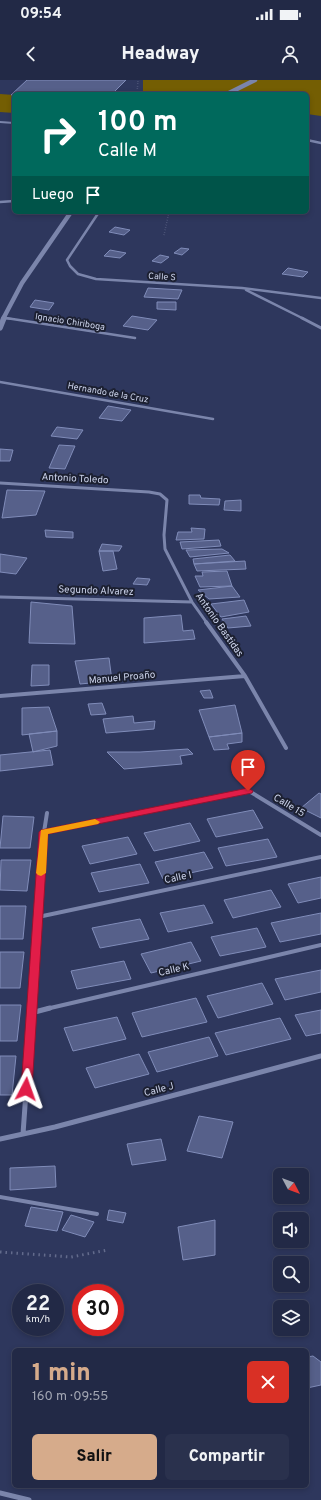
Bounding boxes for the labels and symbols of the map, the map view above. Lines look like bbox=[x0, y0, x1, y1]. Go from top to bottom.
street label: Calle S bbox=[148, 271, 176, 283]
street label: Ignacio Chiriboga bbox=[34, 311, 106, 333]
street label: Hernando de la Cruz bbox=[67, 380, 149, 406]
street label: Antonio Toledo bbox=[41, 471, 109, 487]
street label: Segundo Alvarez bbox=[58, 583, 134, 599]
street label: Antonio Bastidas bbox=[192, 590, 246, 660]
street label: Manuel Proaño bbox=[88, 669, 156, 687]
pin bbox=[231, 750, 265, 791]
street label: Calle 15 bbox=[271, 792, 307, 820]
street label: Calle I bbox=[163, 869, 193, 887]
street label: Calle K bbox=[157, 960, 191, 980]
position arrow bbox=[5, 1068, 47, 1110]
street label: Calle J bbox=[143, 1080, 175, 1100]
north arrow bbox=[273, 1168, 309, 1204]
speed limit sign: 30 bbox=[72, 1284, 124, 1336]

